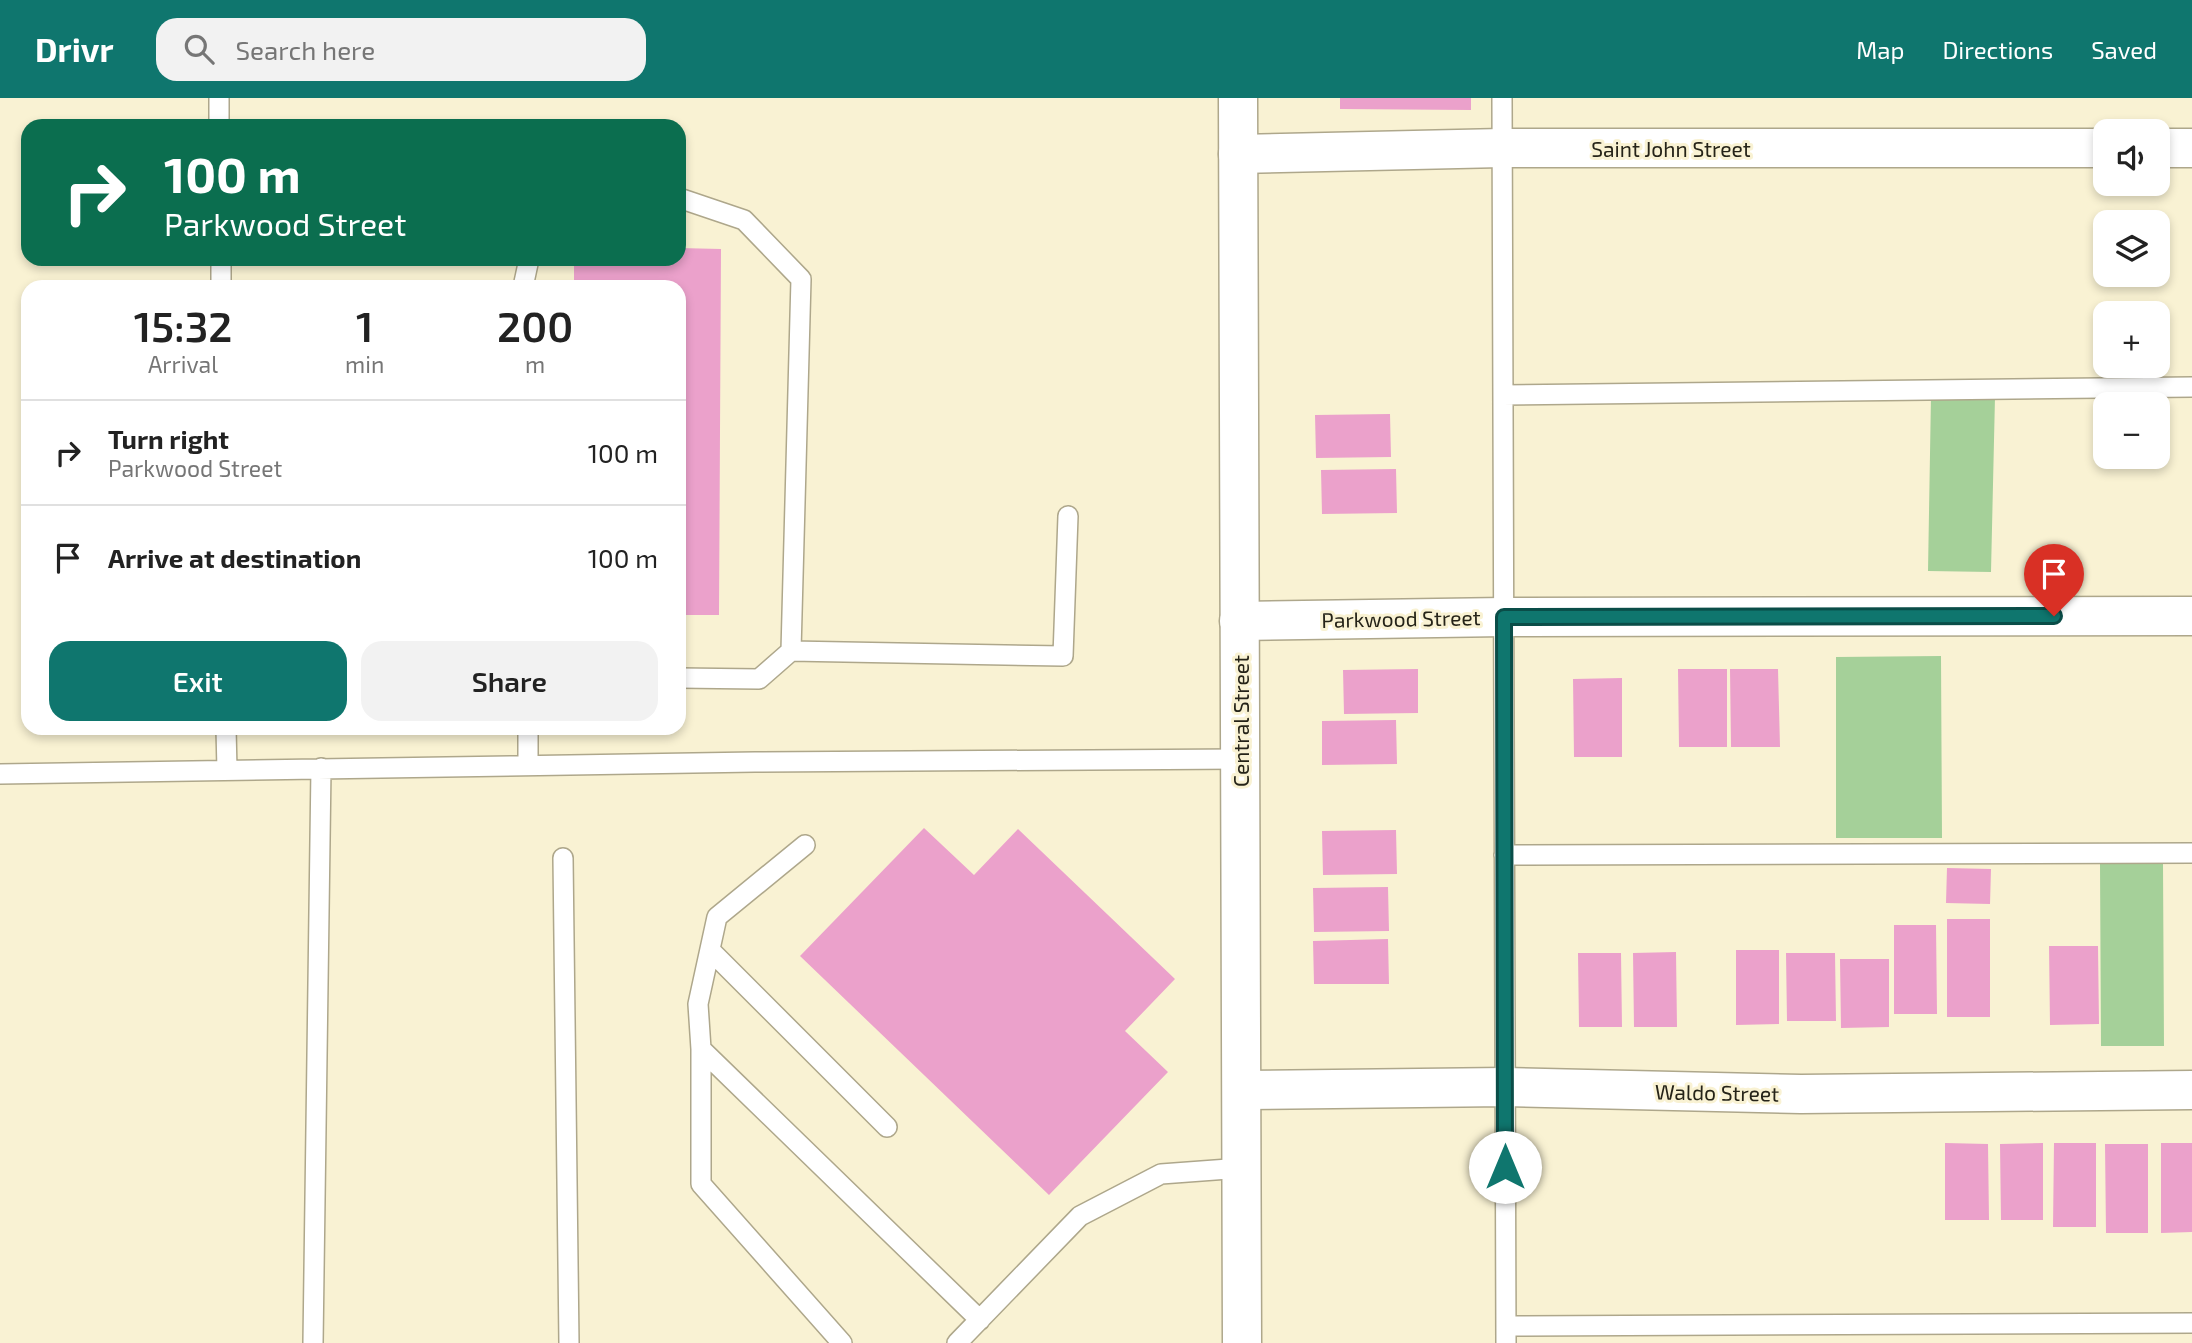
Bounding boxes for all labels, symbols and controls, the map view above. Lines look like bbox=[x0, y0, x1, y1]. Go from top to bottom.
search box bbox=[156, 18, 646, 81]
text: Drivr bbox=[35, 29, 114, 69]
icon: search bbox=[180, 30, 218, 68]
text: Search here bbox=[236, 34, 375, 65]
text: Map bbox=[1856, 35, 1904, 64]
text: Directions bbox=[1942, 35, 2053, 64]
text: Saved bbox=[2091, 35, 2157, 64]
map controls bbox=[2093, 119, 2170, 469]
button: sound bbox=[2093, 119, 2170, 196]
street label: Saint John Street bbox=[1591, 136, 1751, 161]
text: 100 m bbox=[164, 144, 301, 203]
icon: right bbox=[49, 147, 140, 238]
text: Parkwood Street bbox=[164, 204, 406, 242]
button: layers bbox=[2093, 210, 2170, 287]
text: 15:32 bbox=[134, 300, 232, 350]
text: 1 bbox=[356, 300, 374, 350]
text: 200 bbox=[497, 300, 573, 350]
button: + bbox=[2093, 301, 2170, 378]
text: Arrival bbox=[148, 350, 218, 378]
text: min bbox=[345, 350, 384, 378]
text: m bbox=[525, 350, 545, 378]
button: − bbox=[2093, 392, 2170, 469]
text: Turn right bbox=[108, 423, 229, 454]
icon: right bbox=[49, 434, 87, 472]
text: 100 m bbox=[588, 437, 658, 468]
text: Parkwood Street bbox=[108, 454, 282, 482]
icon: arrive bbox=[49, 539, 87, 577]
text: Arrive at destination bbox=[108, 542, 361, 573]
text: 100 m bbox=[588, 542, 658, 573]
pin bbox=[2024, 544, 2084, 616]
icon: arrive bbox=[2035, 555, 2073, 593]
street label: Parkwood Street bbox=[1321, 604, 1481, 632]
button: Exit bbox=[49, 641, 347, 721]
button: Share bbox=[361, 641, 658, 721]
street label: Central Street bbox=[1228, 655, 1253, 787]
street label: Waldo Street bbox=[1655, 1078, 1779, 1106]
position arrow bbox=[1468, 1130, 1542, 1204]

